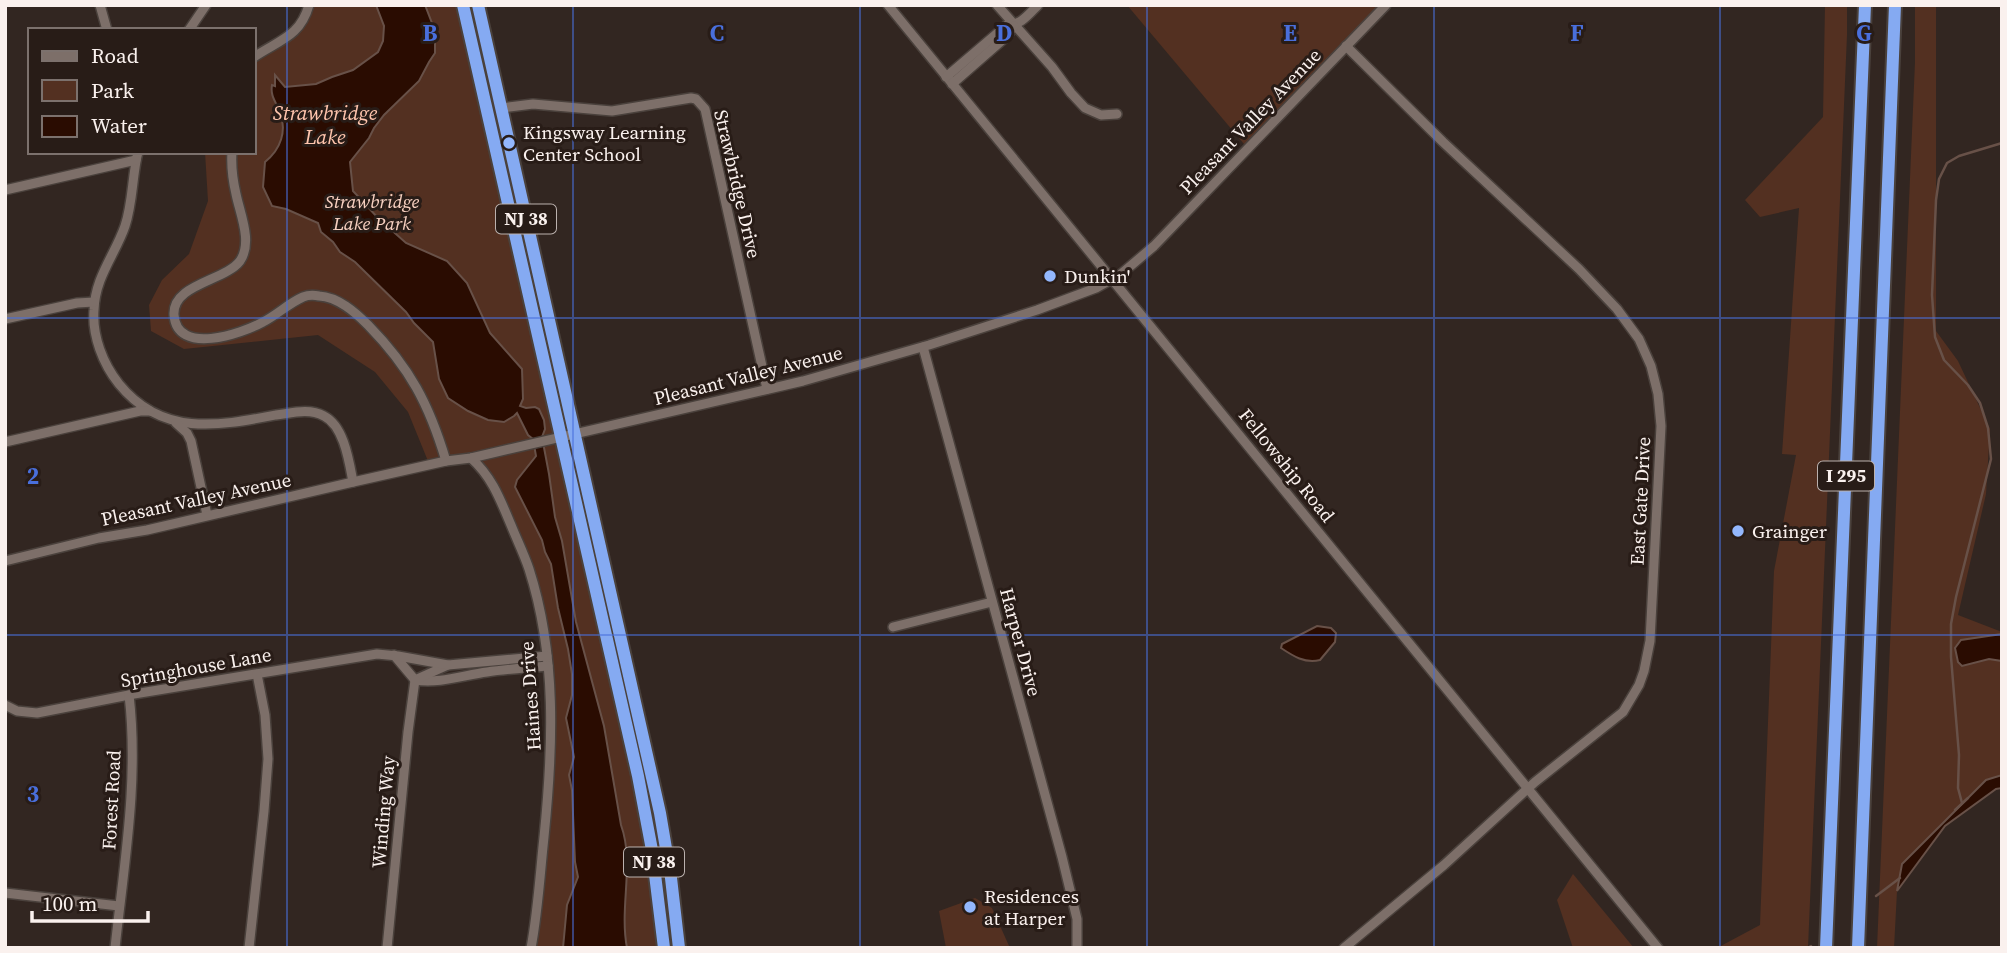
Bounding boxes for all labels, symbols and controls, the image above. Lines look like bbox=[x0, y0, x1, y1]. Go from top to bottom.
text: B bbox=[423, 17, 438, 49]
text: C bbox=[710, 17, 724, 49]
text: D bbox=[996, 17, 1012, 49]
text: E bbox=[1283, 17, 1297, 49]
text: F bbox=[1570, 17, 1584, 49]
text: G bbox=[1856, 17, 1872, 49]
legend bbox=[28, 28, 256, 154]
text: Road bbox=[91, 41, 139, 70]
street label: Pleasant Valley Avenue bbox=[1173, 42, 1327, 200]
text: Park bbox=[91, 76, 135, 105]
water label: Strawbridge Lake bbox=[273, 98, 378, 151]
street label: Strawbridge Drive bbox=[708, 107, 768, 261]
text: Water bbox=[91, 111, 147, 140]
place label: Kingsway Learning Center School bbox=[523, 119, 686, 167]
marker: Kingsway Learning Center School bbox=[501, 135, 517, 151]
park label: Strawbridge Lake Park bbox=[325, 188, 420, 236]
road number: NJ 38 bbox=[496, 204, 556, 233]
place label: Dunkin' bbox=[1064, 263, 1130, 289]
marker: Dunkin' bbox=[1042, 268, 1058, 284]
street label: Pleasant Valley Avenue bbox=[651, 339, 845, 411]
street label: Fellowship Road bbox=[1233, 403, 1341, 527]
street label: East Gate Drive bbox=[1624, 436, 1656, 566]
text: 2 bbox=[27, 460, 39, 492]
road number: I 295 bbox=[1818, 462, 1874, 490]
street label: Pleasant Valley Avenue bbox=[99, 466, 293, 532]
place label: Grainger bbox=[1752, 518, 1827, 544]
marker: Grainger bbox=[1730, 523, 1746, 539]
street label: Harper Drive bbox=[994, 585, 1048, 699]
street label: Haines Drive bbox=[513, 640, 547, 752]
street label: Springhouse Lane bbox=[119, 641, 273, 693]
street label: Forest Road bbox=[95, 749, 127, 851]
street label: Winding Way bbox=[365, 754, 401, 869]
text: 3 bbox=[27, 778, 39, 810]
road number: NJ 38 bbox=[624, 848, 684, 876]
scale bar bbox=[32, 880, 147, 924]
place label: Residences at Harper bbox=[984, 883, 1079, 931]
text: 100 m bbox=[42, 889, 97, 918]
marker: Residences at Harper bbox=[962, 899, 978, 915]

